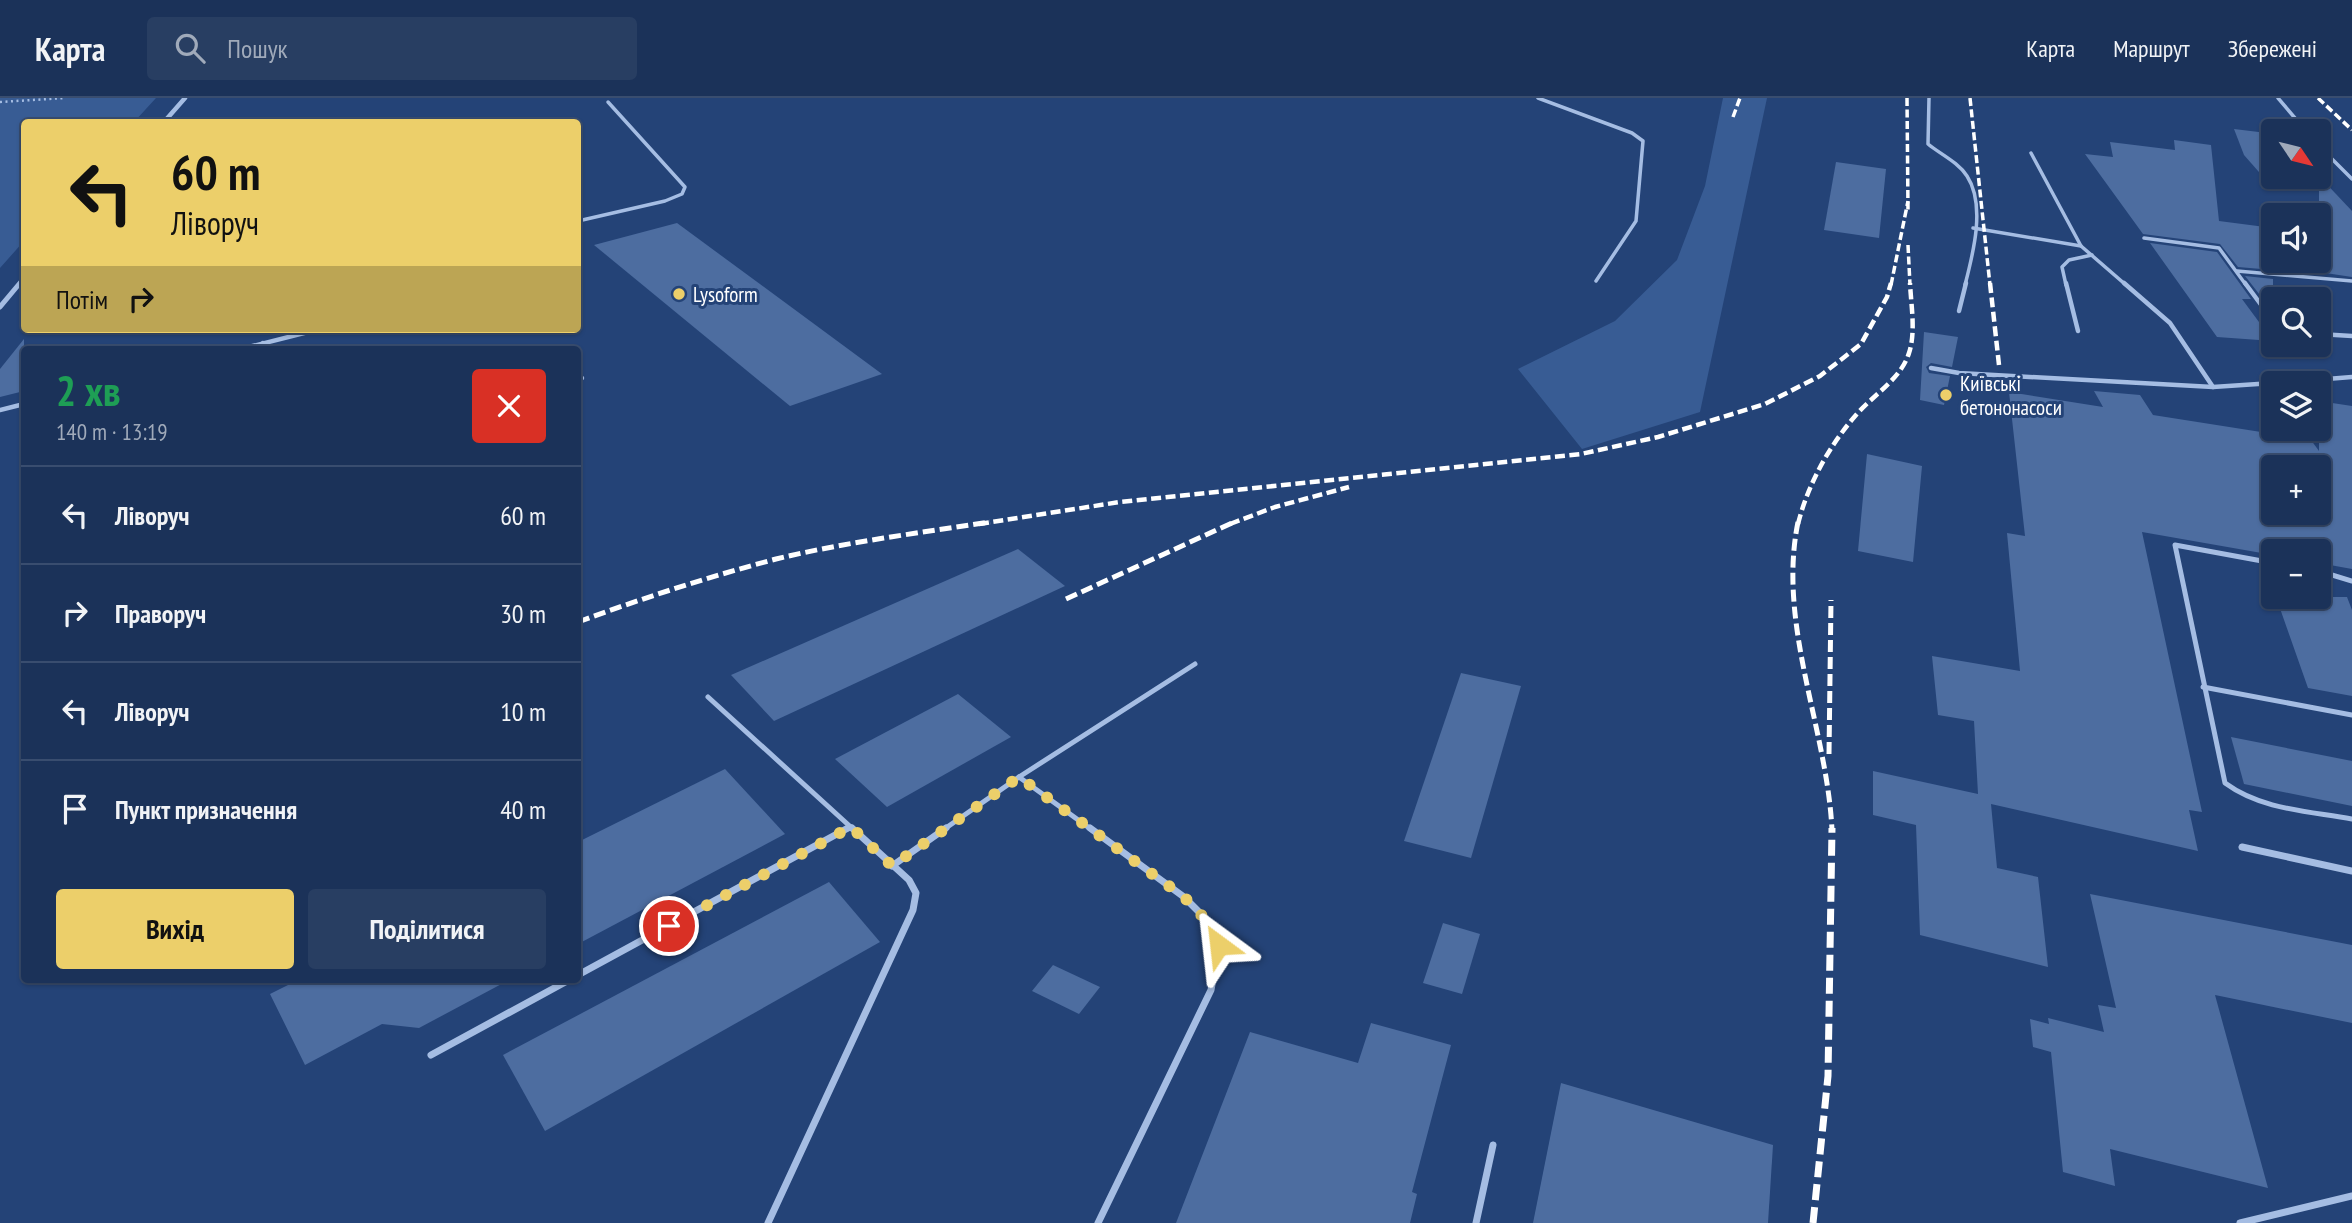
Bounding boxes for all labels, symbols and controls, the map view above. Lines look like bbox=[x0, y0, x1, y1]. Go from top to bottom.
search box bbox=[147, 17, 637, 80]
text: Карта bbox=[35, 27, 105, 70]
icon: search bbox=[171, 29, 209, 67]
text: Пошук bbox=[227, 32, 288, 65]
text: Карта bbox=[2026, 33, 2075, 64]
text: Маршрут bbox=[2113, 33, 2190, 64]
text: Збережені bbox=[2228, 33, 2317, 64]
north arrow bbox=[2261, 119, 2331, 189]
map controls bbox=[2261, 119, 2331, 609]
text: 60 m bbox=[171, 140, 260, 204]
icon: left bbox=[56, 147, 147, 238]
text: Ліворуч bbox=[171, 202, 259, 244]
button: sound bbox=[2261, 203, 2331, 273]
icon: right bbox=[122, 280, 160, 318]
place label: Lysoform bbox=[693, 281, 758, 308]
text: Потім bbox=[56, 283, 108, 316]
marker: Lysoform bbox=[671, 286, 687, 302]
button: search bbox=[2261, 287, 2331, 357]
text: 2 хв bbox=[56, 363, 121, 418]
button: close bbox=[472, 369, 546, 443]
place label: Київські бетононасоси bbox=[1960, 370, 2062, 421]
button: layers bbox=[2261, 371, 2331, 441]
marker: Київські бетононасоси bbox=[1938, 387, 1954, 403]
text: 140 m · 13:19 bbox=[56, 417, 168, 446]
button: + bbox=[2261, 455, 2331, 525]
icon: left bbox=[56, 496, 94, 534]
text: Ліворуч bbox=[115, 499, 189, 532]
text: 60 m bbox=[500, 499, 546, 532]
button: − bbox=[2261, 539, 2331, 609]
icon: right bbox=[56, 594, 94, 632]
text: Праворуч bbox=[115, 597, 206, 630]
text: 30 m bbox=[500, 597, 546, 630]
icon: left bbox=[56, 692, 94, 730]
text: Ліворуч bbox=[115, 695, 189, 728]
text: 10 m bbox=[500, 695, 546, 728]
icon: arrive bbox=[56, 790, 94, 828]
text: Пункт призначення bbox=[115, 793, 297, 826]
text: 40 m bbox=[500, 793, 546, 826]
button: Вихід bbox=[56, 889, 294, 969]
button: Поділитися bbox=[308, 889, 546, 969]
pin bbox=[639, 896, 699, 956]
icon: arrive bbox=[650, 907, 688, 945]
position arrow bbox=[1182, 908, 1256, 982]

